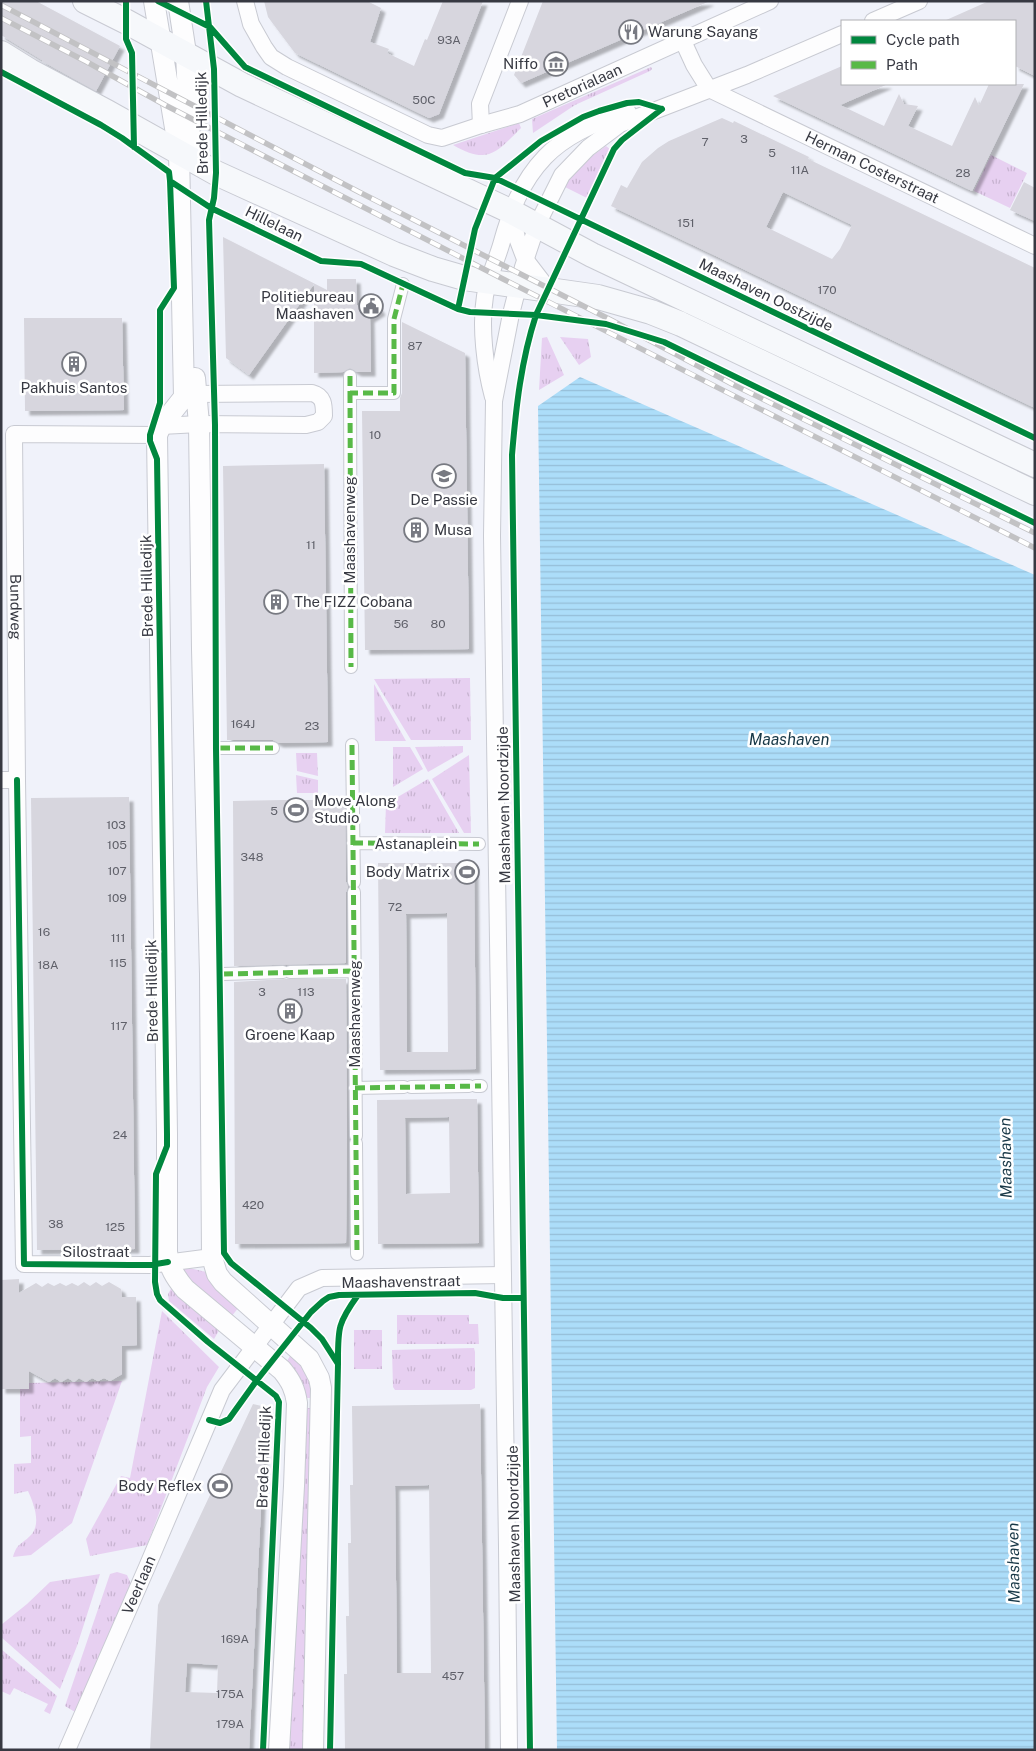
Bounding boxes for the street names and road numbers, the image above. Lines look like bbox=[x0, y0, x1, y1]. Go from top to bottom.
street label: Pretorialaan bbox=[540, 60, 624, 111]
street label: Brede Hilledijk bbox=[192, 71, 211, 175]
street label: Herman Costerstraat bbox=[803, 128, 942, 207]
street label: Hillelaan bbox=[243, 202, 306, 245]
street label: Maashaven Oostzijde bbox=[696, 255, 836, 334]
street label: Maashavenweg bbox=[341, 476, 358, 584]
street label: Brede Hilledijk bbox=[137, 534, 156, 638]
street label: Bundweg bbox=[7, 574, 25, 640]
street label: Maashaven Noordzijde bbox=[494, 726, 513, 884]
street label: Astanaplein bbox=[375, 835, 457, 852]
street label: Brede Hilledijk bbox=[142, 939, 161, 1043]
street label: Maashavenweg bbox=[346, 960, 363, 1068]
street label: Silostraat bbox=[62, 1243, 130, 1260]
street label: Maashavenstraat bbox=[341, 1272, 461, 1291]
street label: Brede Hilledijk bbox=[253, 1405, 274, 1509]
street label: Maashaven Noordzijde bbox=[504, 1445, 523, 1603]
street label: Veerlaan bbox=[118, 1553, 159, 1617]

